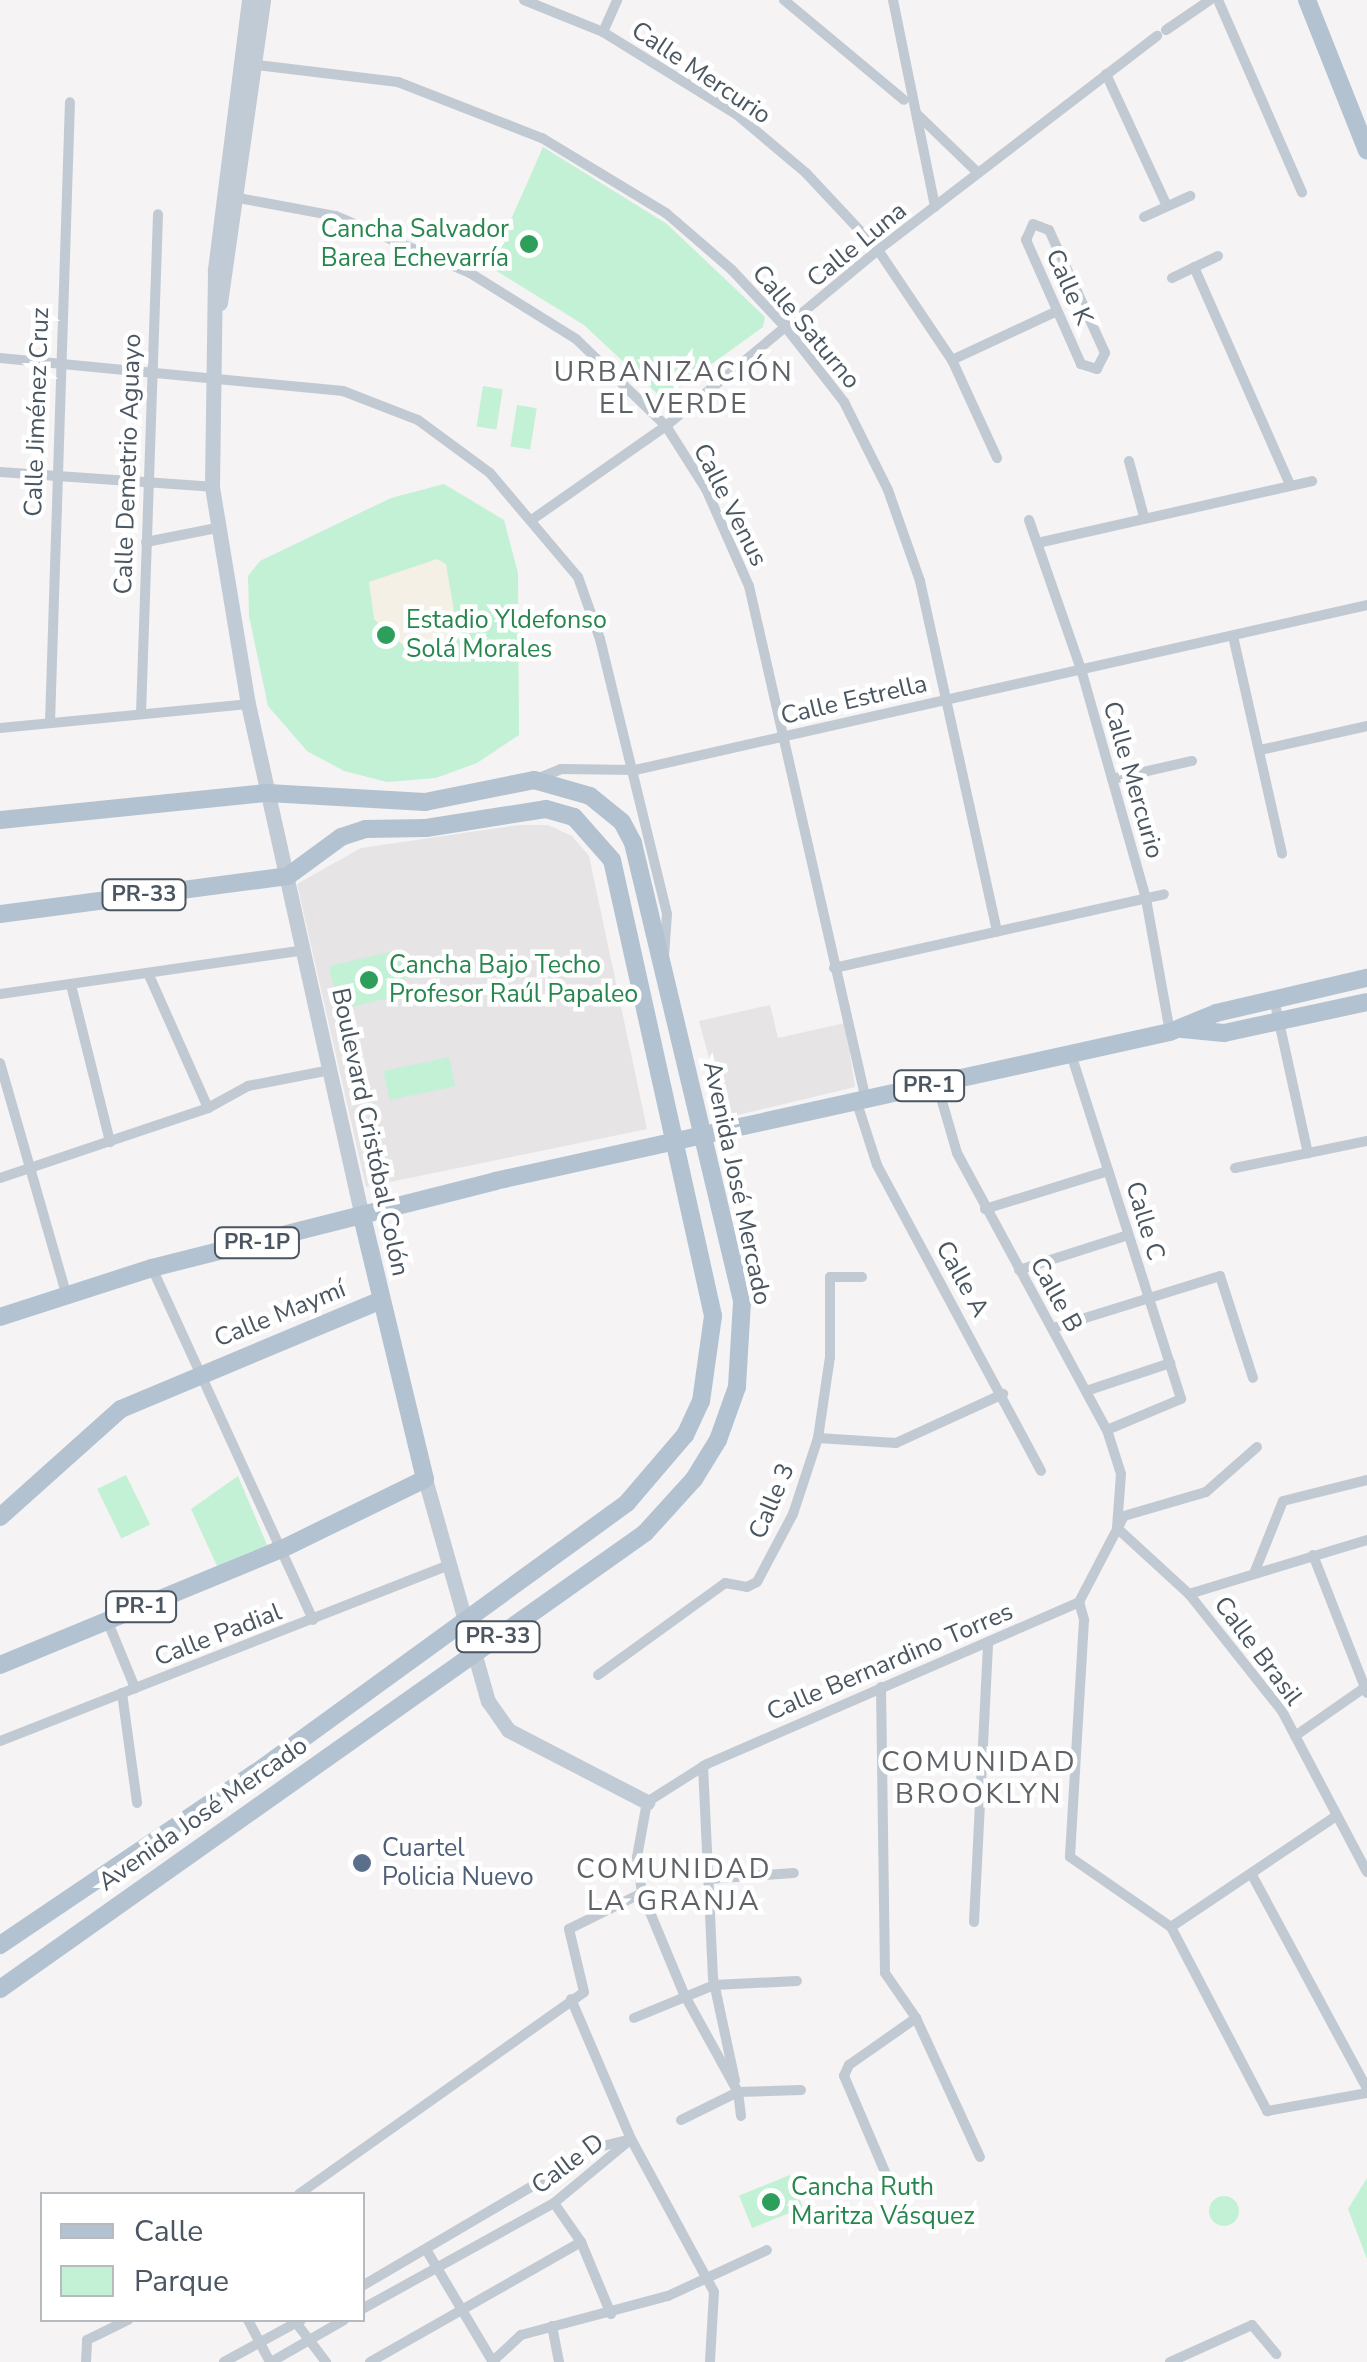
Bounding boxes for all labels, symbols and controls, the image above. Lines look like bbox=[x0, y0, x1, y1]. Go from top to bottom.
street label: Calle Mercurio bbox=[626, 15, 776, 131]
street label: Calle Luna bbox=[801, 196, 913, 294]
place label: Cancha Salvador Barea Echevarría bbox=[321, 215, 509, 274]
marker: Cancha Salvador Barea Echevarría bbox=[518, 233, 540, 255]
street label: Calle K bbox=[1039, 244, 1099, 330]
street label: Calle Saturno bbox=[745, 259, 867, 395]
street label: Calle Jiménez Cruz bbox=[18, 307, 56, 517]
street label: Calle Demetrio Aguayo bbox=[108, 333, 148, 595]
district label: URBANIZACIÓN EL VERDE bbox=[554, 355, 794, 421]
street label: Calle Venus bbox=[686, 439, 774, 571]
place label: Estadio Yldefonso Solá Morales bbox=[406, 606, 607, 665]
marker: Estadio Yldefonso Solá Morales bbox=[375, 624, 397, 646]
street label: Calle Estrella bbox=[778, 669, 930, 731]
street label: Calle Mercurio bbox=[1096, 698, 1170, 862]
road number: PR-33 bbox=[102, 878, 186, 912]
place label: Cancha Bajo Techo Profesor Raúl Papaleo bbox=[389, 951, 638, 1010]
marker: Cancha Bajo Techo Profesor Raúl Papaleo bbox=[358, 969, 380, 991]
street label: Boulevard Cristóbal Colón bbox=[325, 985, 415, 1279]
street label: Avenida José Mercado bbox=[697, 1058, 777, 1308]
road number: PR-1 bbox=[892, 1069, 966, 1103]
street label: Calle C bbox=[1119, 1178, 1171, 1264]
road number: PR-1P bbox=[212, 1226, 302, 1260]
street label: Calle A bbox=[929, 1236, 995, 1322]
street label: Calle B bbox=[1023, 1252, 1089, 1338]
street label: Calle Maymí bbox=[210, 1274, 350, 1354]
street label: Calle 3 bbox=[743, 1459, 801, 1543]
road number: PR-1 bbox=[104, 1590, 178, 1624]
street label: Calle Brasil bbox=[1207, 1591, 1309, 1711]
street label: Calle Padial bbox=[150, 1597, 286, 1673]
street label: Calle Bernardino Torres bbox=[762, 1597, 1018, 1727]
road number: PR-33 bbox=[456, 1620, 540, 1654]
street label: Avenida José Mercado bbox=[93, 1731, 313, 1897]
district label: COMUNIDAD BROOKLYN bbox=[881, 1745, 1077, 1811]
place label: Cuartel Policia Nuevo bbox=[382, 1834, 534, 1893]
marker: Cuartel Policia Nuevo bbox=[351, 1852, 373, 1874]
district label: COMUNIDAD LA GRANJA bbox=[576, 1852, 772, 1918]
street label: Calle D bbox=[526, 2127, 610, 2201]
place label: Cancha Ruth Maritza Vásquez bbox=[791, 2173, 975, 2232]
marker: Cancha Ruth Maritza Vásquez bbox=[760, 2191, 782, 2213]
legend bbox=[40, 2192, 365, 2322]
text: Calle bbox=[134, 2211, 203, 2252]
text: Parque bbox=[134, 2261, 229, 2302]

